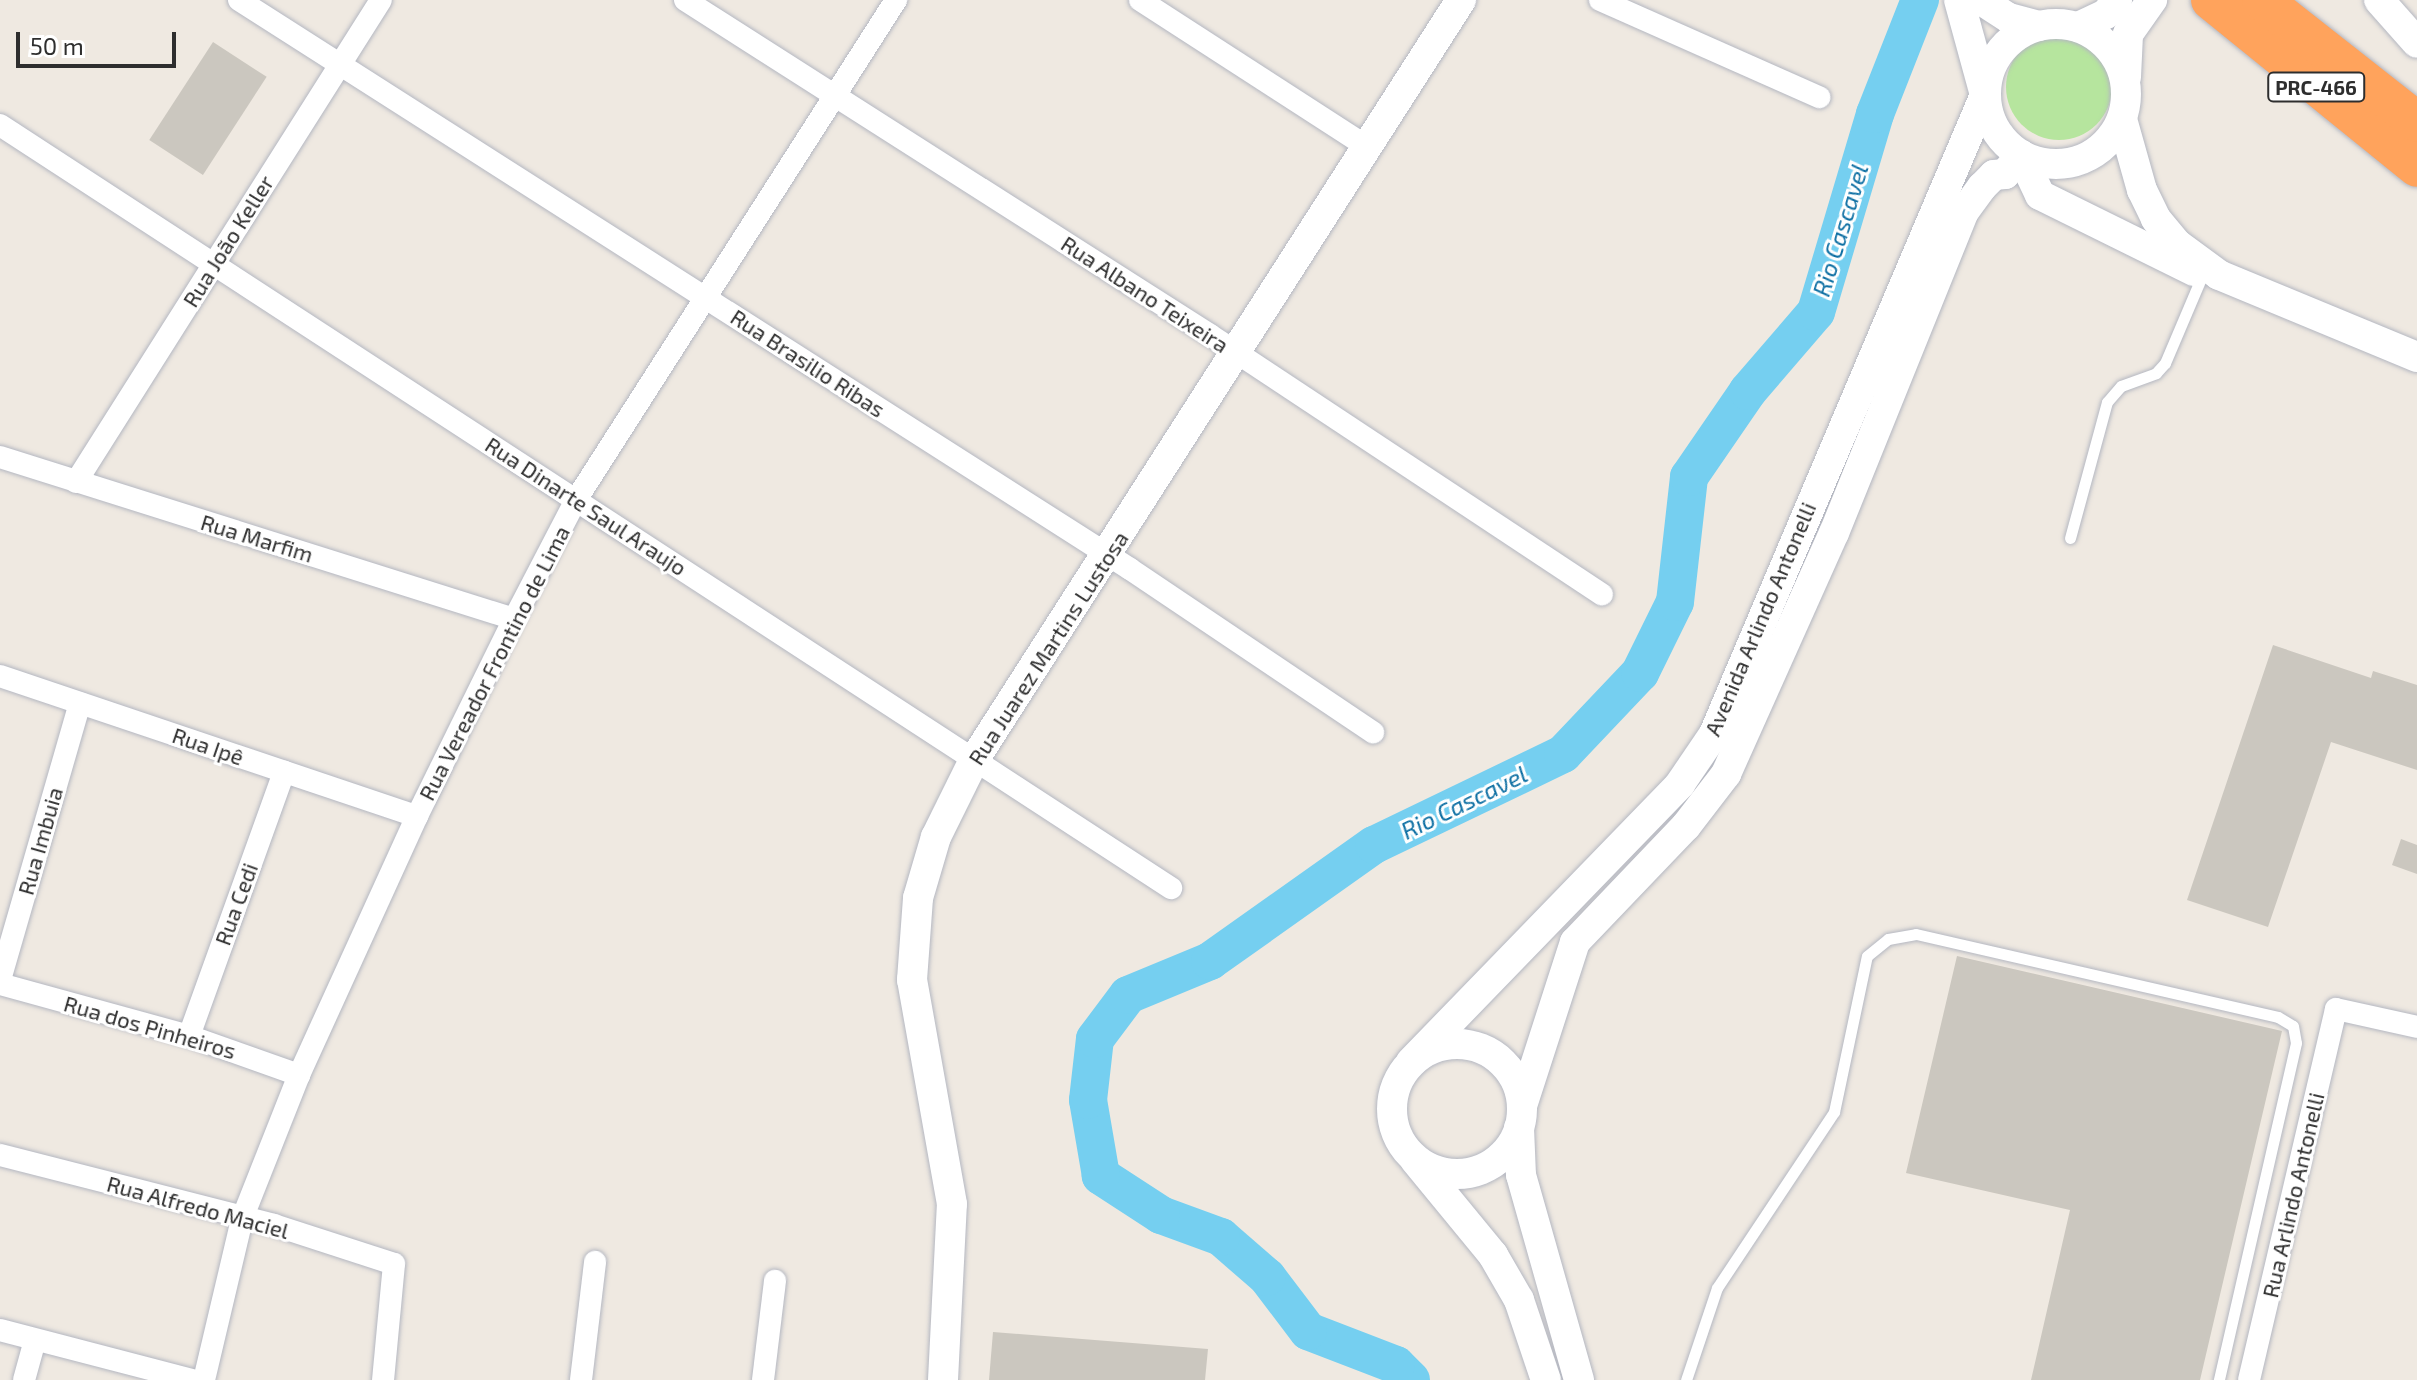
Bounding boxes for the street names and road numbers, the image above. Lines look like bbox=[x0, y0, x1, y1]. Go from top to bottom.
road number: PRC-466 bbox=[2266, 71, 2366, 103]
street label: Rua João Keller bbox=[177, 170, 279, 312]
street label: Rua Albano Teixeira bbox=[1056, 230, 1234, 358]
street label: Rua Brasilio Ribas bbox=[726, 303, 890, 423]
street label: Rua Dinarte Saul Araujo bbox=[480, 431, 692, 581]
street label: Avenida Arlindo Antonelli bbox=[1699, 498, 1821, 740]
street label: Rua Marfim bbox=[198, 508, 316, 568]
street label: Rua Vereador Frontino de Lima bbox=[413, 521, 575, 805]
street label: Rua Juarez Martins Lustosa bbox=[962, 526, 1134, 770]
street label: Rua Ipê bbox=[169, 722, 247, 770]
street label: Rua Imbuia bbox=[12, 784, 68, 898]
street label: Rua Cedi bbox=[209, 859, 263, 949]
street label: Rua dos Pinheiros bbox=[61, 990, 239, 1064]
street label: Rua Arlindo Antonelli bbox=[2256, 1089, 2330, 1301]
street label: Rua Alfredo Maciel bbox=[104, 1170, 292, 1244]

